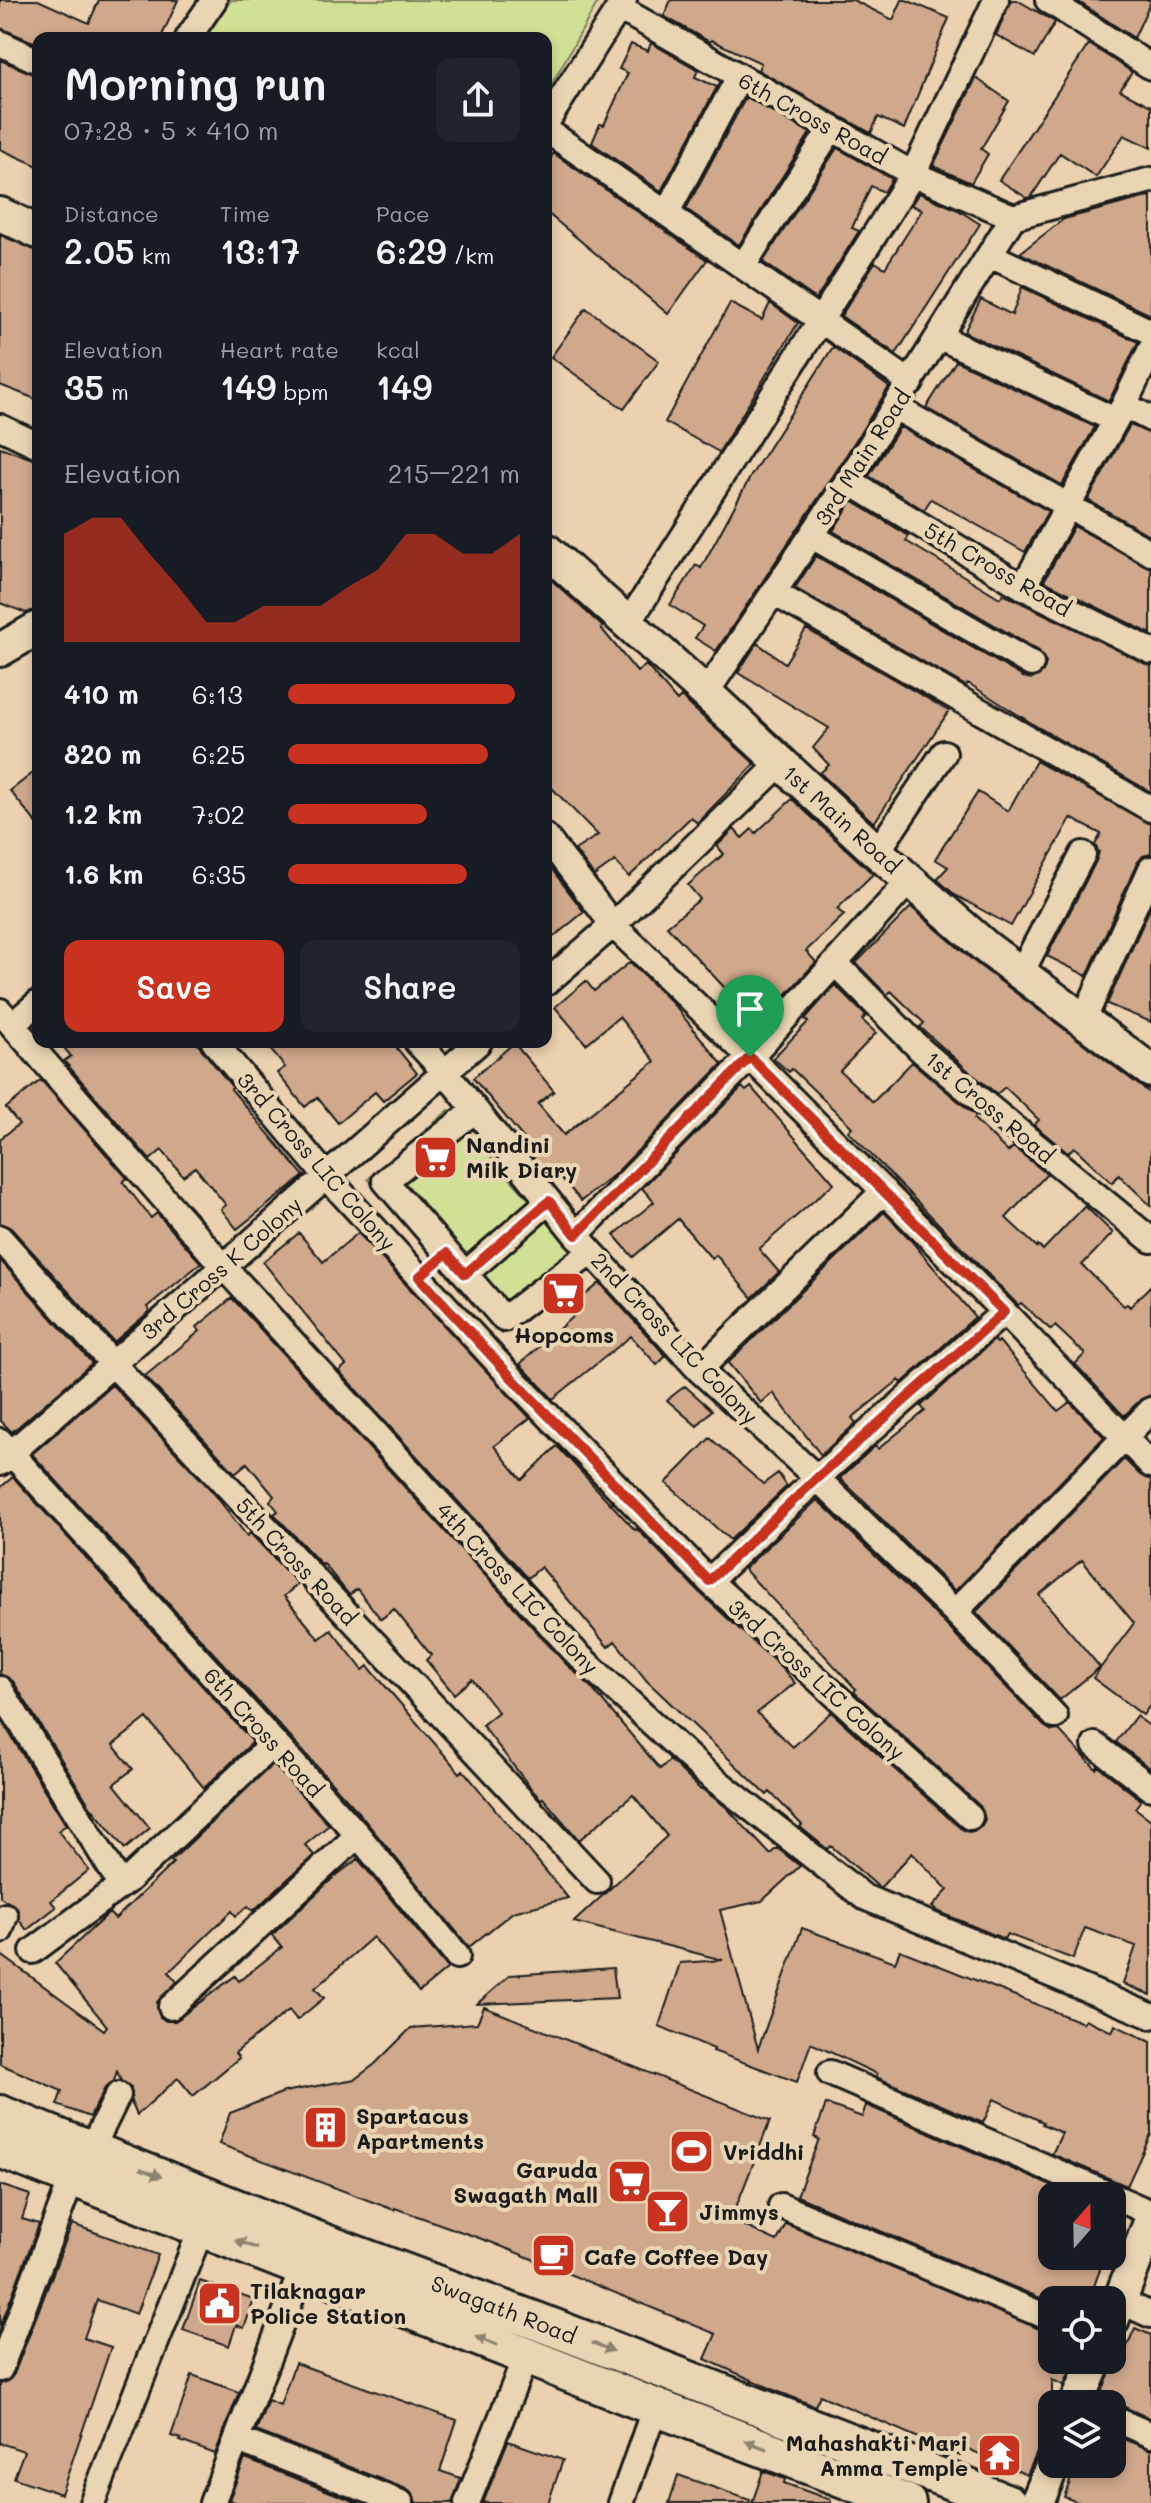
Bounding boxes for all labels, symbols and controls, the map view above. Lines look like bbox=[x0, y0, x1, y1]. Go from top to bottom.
text: Morning run bbox=[64, 54, 327, 111]
button: share bbox=[436, 58, 520, 142]
street label: 6th Cross Road bbox=[734, 65, 892, 171]
text: 07:28 · 5 × 410 m bbox=[64, 113, 279, 147]
text: Distance bbox=[64, 199, 159, 228]
text: Time bbox=[220, 199, 270, 228]
text: Pace bbox=[376, 199, 430, 228]
text: 2.05 bbox=[64, 228, 135, 273]
text: 13:17 bbox=[220, 228, 300, 273]
text: 6:29 bbox=[376, 228, 447, 273]
text: km bbox=[135, 241, 171, 270]
text: /km bbox=[447, 241, 494, 270]
text: Elevation bbox=[64, 335, 163, 364]
text: Heart rate bbox=[220, 335, 339, 364]
text: kcal bbox=[376, 335, 420, 364]
text: 35 bbox=[64, 364, 104, 409]
text: 149 bbox=[220, 364, 276, 409]
text: 149 bbox=[376, 364, 432, 409]
text: m bbox=[104, 377, 129, 406]
text: bpm bbox=[276, 377, 329, 406]
street label: 3rd Main Road bbox=[807, 383, 917, 531]
text: Elevation bbox=[64, 456, 181, 490]
text: 215–221 m bbox=[388, 456, 520, 490]
street label: 5th Cross Road bbox=[919, 515, 1077, 623]
text: 410 m bbox=[64, 677, 139, 711]
text: 6:13 bbox=[192, 677, 243, 711]
text: 820 m bbox=[64, 737, 141, 771]
text: 6:25 bbox=[192, 737, 245, 771]
street label: 1st Main Road bbox=[777, 758, 907, 880]
text: 1.2 km bbox=[64, 797, 142, 831]
text: 7:02 bbox=[192, 797, 245, 831]
text: 1.6 km bbox=[64, 857, 143, 891]
text: 6:35 bbox=[192, 857, 246, 891]
button: Save bbox=[64, 940, 284, 1032]
button: Share bbox=[300, 940, 520, 1032]
pin bbox=[716, 975, 784, 1057]
icon: arrive bbox=[728, 987, 772, 1031]
street label: 1st Cross Road bbox=[919, 1044, 1061, 1170]
street label: 3rd Cross LIC Colony bbox=[231, 1065, 403, 1257]
place label: Nandini Milk Diary bbox=[466, 1130, 577, 1184]
supermarket icon: Nandini Milk Diary bbox=[411, 1133, 459, 1181]
street label: 3rd Cross K Colony bbox=[134, 1190, 308, 1346]
street label: 2nd Cross LIC Colony bbox=[585, 1246, 765, 1430]
supermarket icon: Hopcoms bbox=[540, 1269, 588, 1317]
place label: Hopcoms bbox=[514, 1320, 614, 1349]
street label: 5th Cross Road bbox=[230, 1491, 364, 1631]
street label: 4th Cross LIC Colony bbox=[431, 1496, 605, 1680]
street label: 3rd Cross LIC Colony bbox=[723, 1592, 911, 1766]
street label: 6th Cross Road bbox=[198, 1661, 330, 1803]
place label: Spartacus Apartments bbox=[356, 2101, 484, 2155]
building icon: Spartacus Apartments bbox=[301, 2104, 349, 2152]
sports icon: Vriddhi bbox=[668, 2127, 716, 2175]
place label: Vriddhi bbox=[723, 2137, 805, 2166]
place label: Garuda Swagath Mall bbox=[454, 2155, 598, 2209]
supermarket icon: Garuda Swagath Mall bbox=[605, 2158, 653, 2206]
one-way arrow bbox=[139, 2167, 163, 2180]
north arrow bbox=[1038, 2182, 1126, 2270]
map controls bbox=[1038, 2182, 1126, 2478]
bar icon: Jimmys bbox=[644, 2187, 692, 2235]
place label: Jimmys bbox=[699, 2197, 779, 2226]
cafe icon: Cafe Coffee Day bbox=[529, 2232, 577, 2280]
one-way arrow bbox=[234, 2238, 258, 2251]
place label: Cafe Coffee Day bbox=[584, 2242, 768, 2271]
street label: Swagath Road bbox=[427, 2268, 581, 2350]
place label: Tilaknagar Police Station bbox=[250, 2276, 406, 2330]
public building icon: Tilaknagar Police Station bbox=[195, 2279, 243, 2327]
button: locate bbox=[1038, 2286, 1126, 2374]
one-way arrow bbox=[475, 2334, 499, 2347]
one-way arrow bbox=[591, 2341, 615, 2354]
button: layers bbox=[1038, 2390, 1126, 2478]
place label: Mahashakti Mari Amma Temple bbox=[786, 2428, 968, 2482]
temple icon: Mahashakti Mari Amma Temple bbox=[975, 2431, 1023, 2479]
one-way arrow bbox=[744, 2438, 768, 2451]

